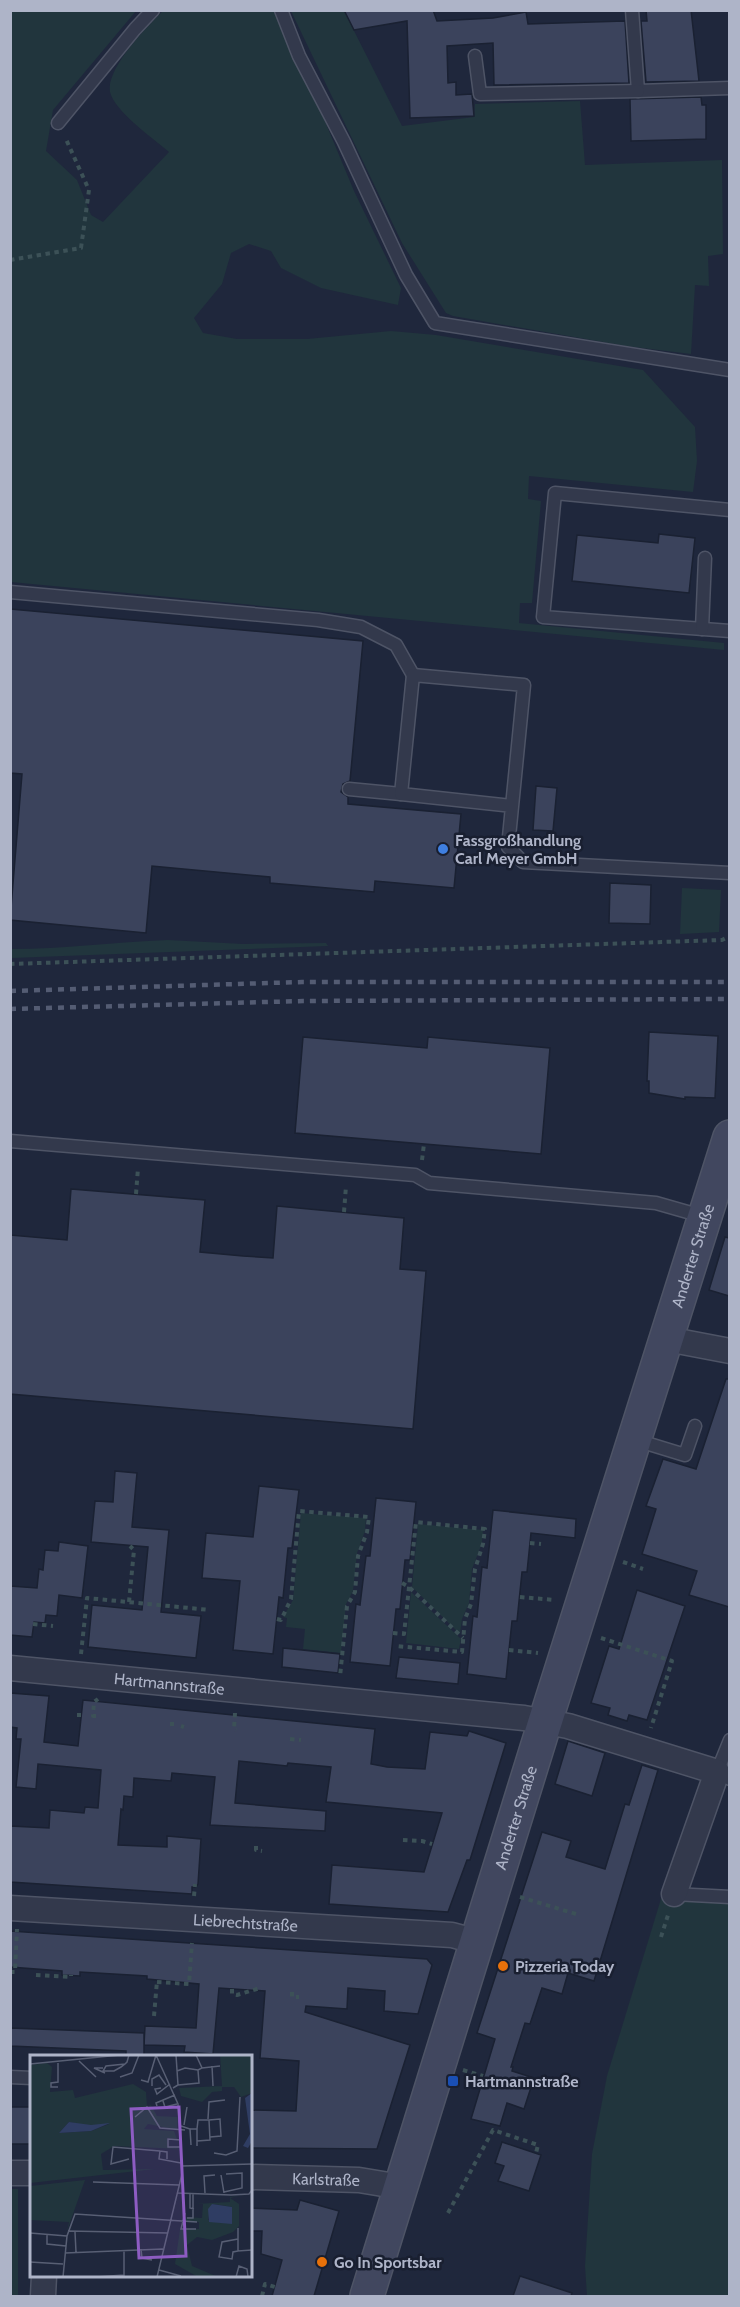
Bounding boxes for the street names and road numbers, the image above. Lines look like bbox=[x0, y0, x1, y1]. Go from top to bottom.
street label: Anderter Straße bbox=[667, 1202, 718, 1310]
street label: Hartmannstraße bbox=[113, 1669, 225, 1698]
street label: Anderter Straße bbox=[490, 1763, 540, 1872]
street label: Liebrechtstraße bbox=[193, 1910, 298, 1935]
street label: Karlstraße bbox=[292, 2169, 360, 2190]

